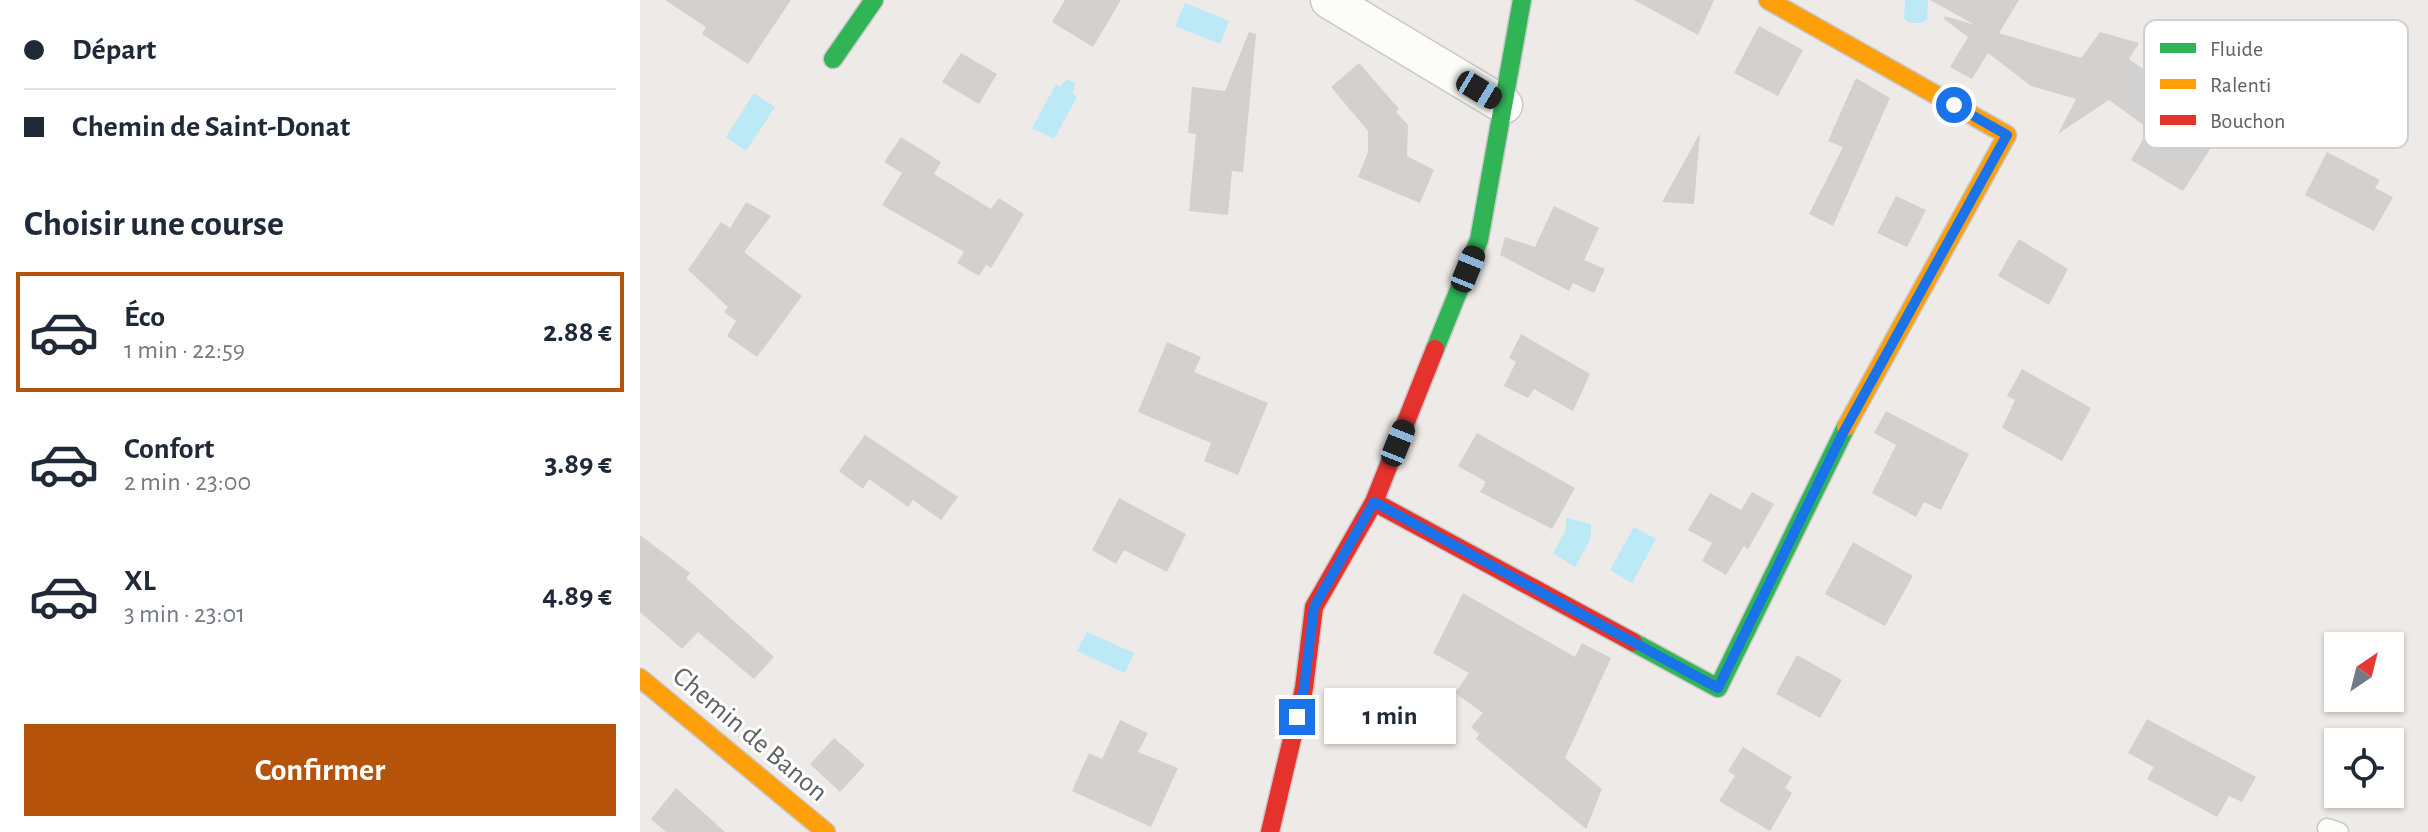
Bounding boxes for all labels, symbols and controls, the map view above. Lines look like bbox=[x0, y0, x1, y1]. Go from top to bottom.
legend bbox=[2144, 20, 2408, 148]
text: Départ bbox=[72, 35, 156, 65]
text: Fluide bbox=[2210, 38, 2263, 60]
car bbox=[1452, 67, 1506, 113]
text: Ralenti bbox=[2210, 74, 2271, 96]
route start bbox=[1936, 87, 1972, 123]
text: Bouchon bbox=[2210, 110, 2285, 132]
text: Chemin de Saint-Donat bbox=[72, 112, 350, 142]
text: Choisir une course bbox=[24, 206, 284, 242]
car bbox=[1448, 242, 1488, 296]
icon: car bbox=[28, 296, 100, 368]
text: Éco bbox=[124, 302, 165, 332]
text: 2.88 € bbox=[543, 317, 612, 347]
text: 1 min · 22:59 bbox=[124, 337, 245, 363]
car bbox=[1378, 416, 1418, 470]
icon: car bbox=[28, 428, 100, 500]
text: Confort bbox=[124, 434, 214, 464]
text: 3.89 € bbox=[544, 449, 612, 479]
text: 2 min · 23:00 bbox=[124, 469, 251, 495]
icon: car bbox=[28, 560, 100, 632]
text: XL bbox=[124, 566, 156, 596]
text: 4.89 € bbox=[542, 581, 612, 611]
text: 3 min · 23:01 bbox=[124, 601, 245, 627]
north arrow bbox=[2324, 632, 2404, 712]
map controls bbox=[2324, 632, 2404, 808]
street label: Chemin de Banon bbox=[667, 662, 832, 807]
callout: 1 min bbox=[1325, 689, 1457, 745]
route end bbox=[1279, 699, 1315, 735]
text: 1 min bbox=[1363, 703, 1417, 729]
button: Confirmer bbox=[24, 724, 616, 816]
button: locate bbox=[2324, 728, 2404, 808]

